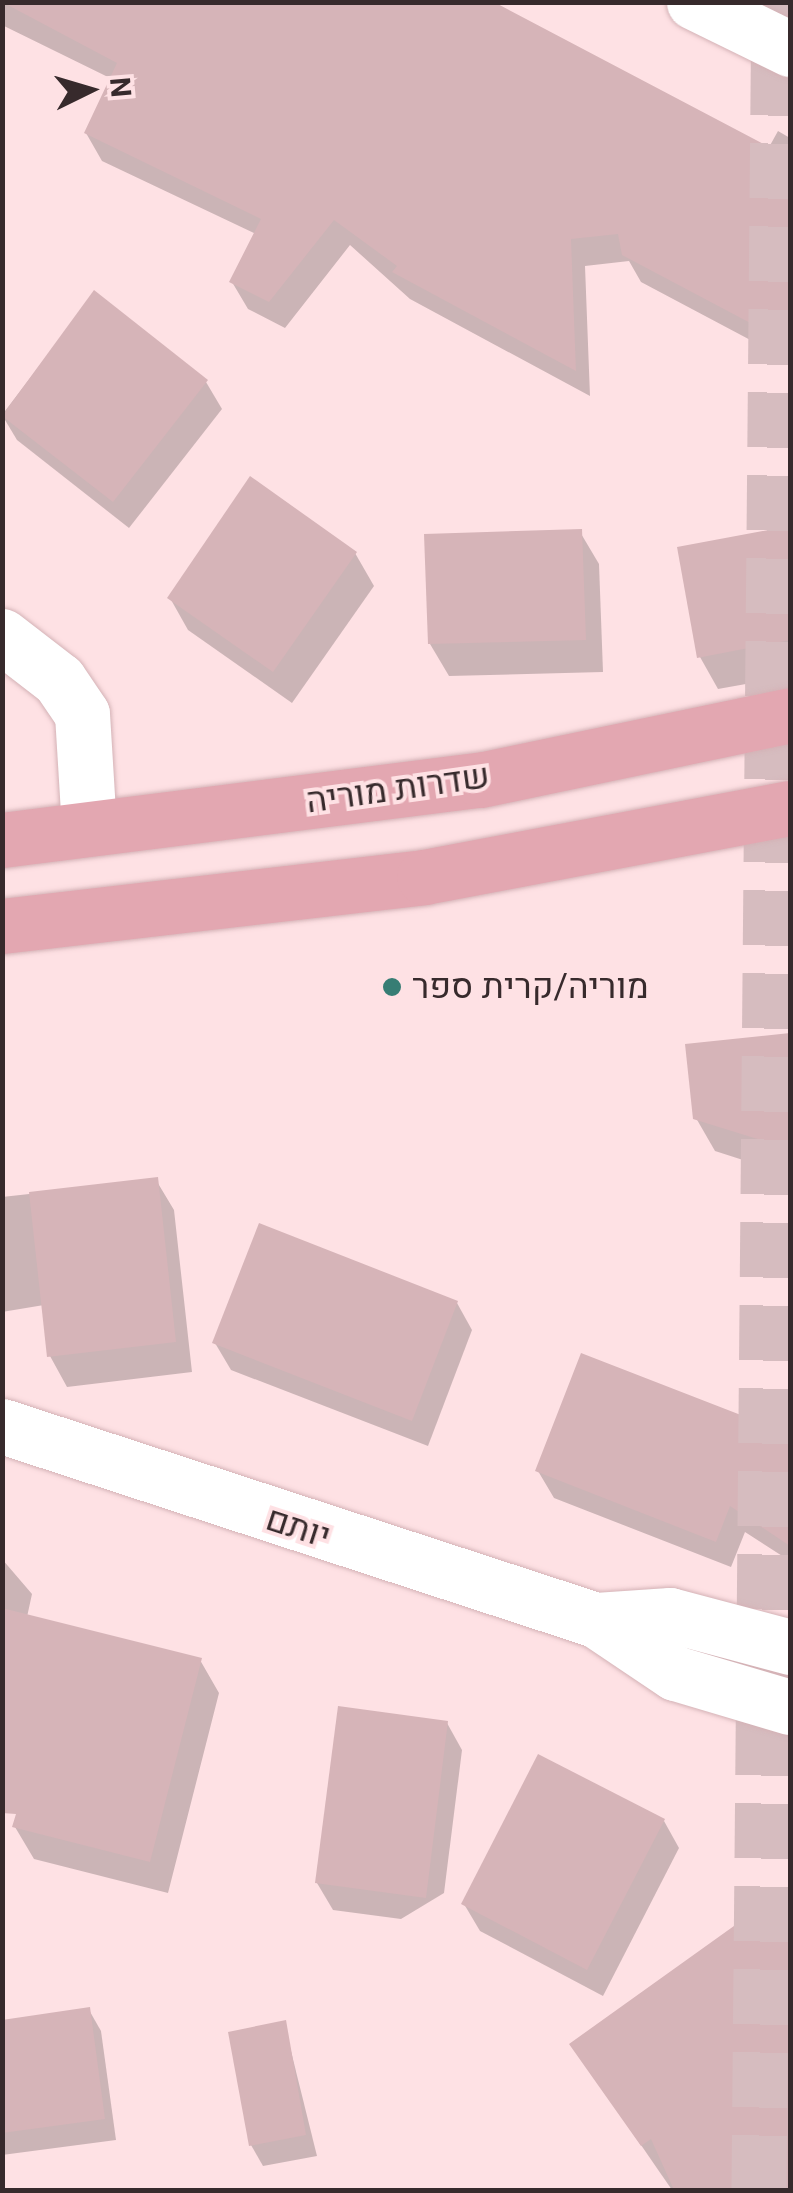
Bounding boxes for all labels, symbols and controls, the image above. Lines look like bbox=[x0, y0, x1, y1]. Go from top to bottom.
north arrow bbox=[40, 40, 140, 140]
text: N bbox=[103, 76, 138, 99]
street label: שדרות מוריה bbox=[304, 755, 492, 823]
place label: מוריה/קרית ספר bbox=[412, 966, 649, 1008]
marker: מוריה/קרית ספר bbox=[381, 976, 403, 998]
street label: יותם bbox=[261, 1498, 335, 1558]

